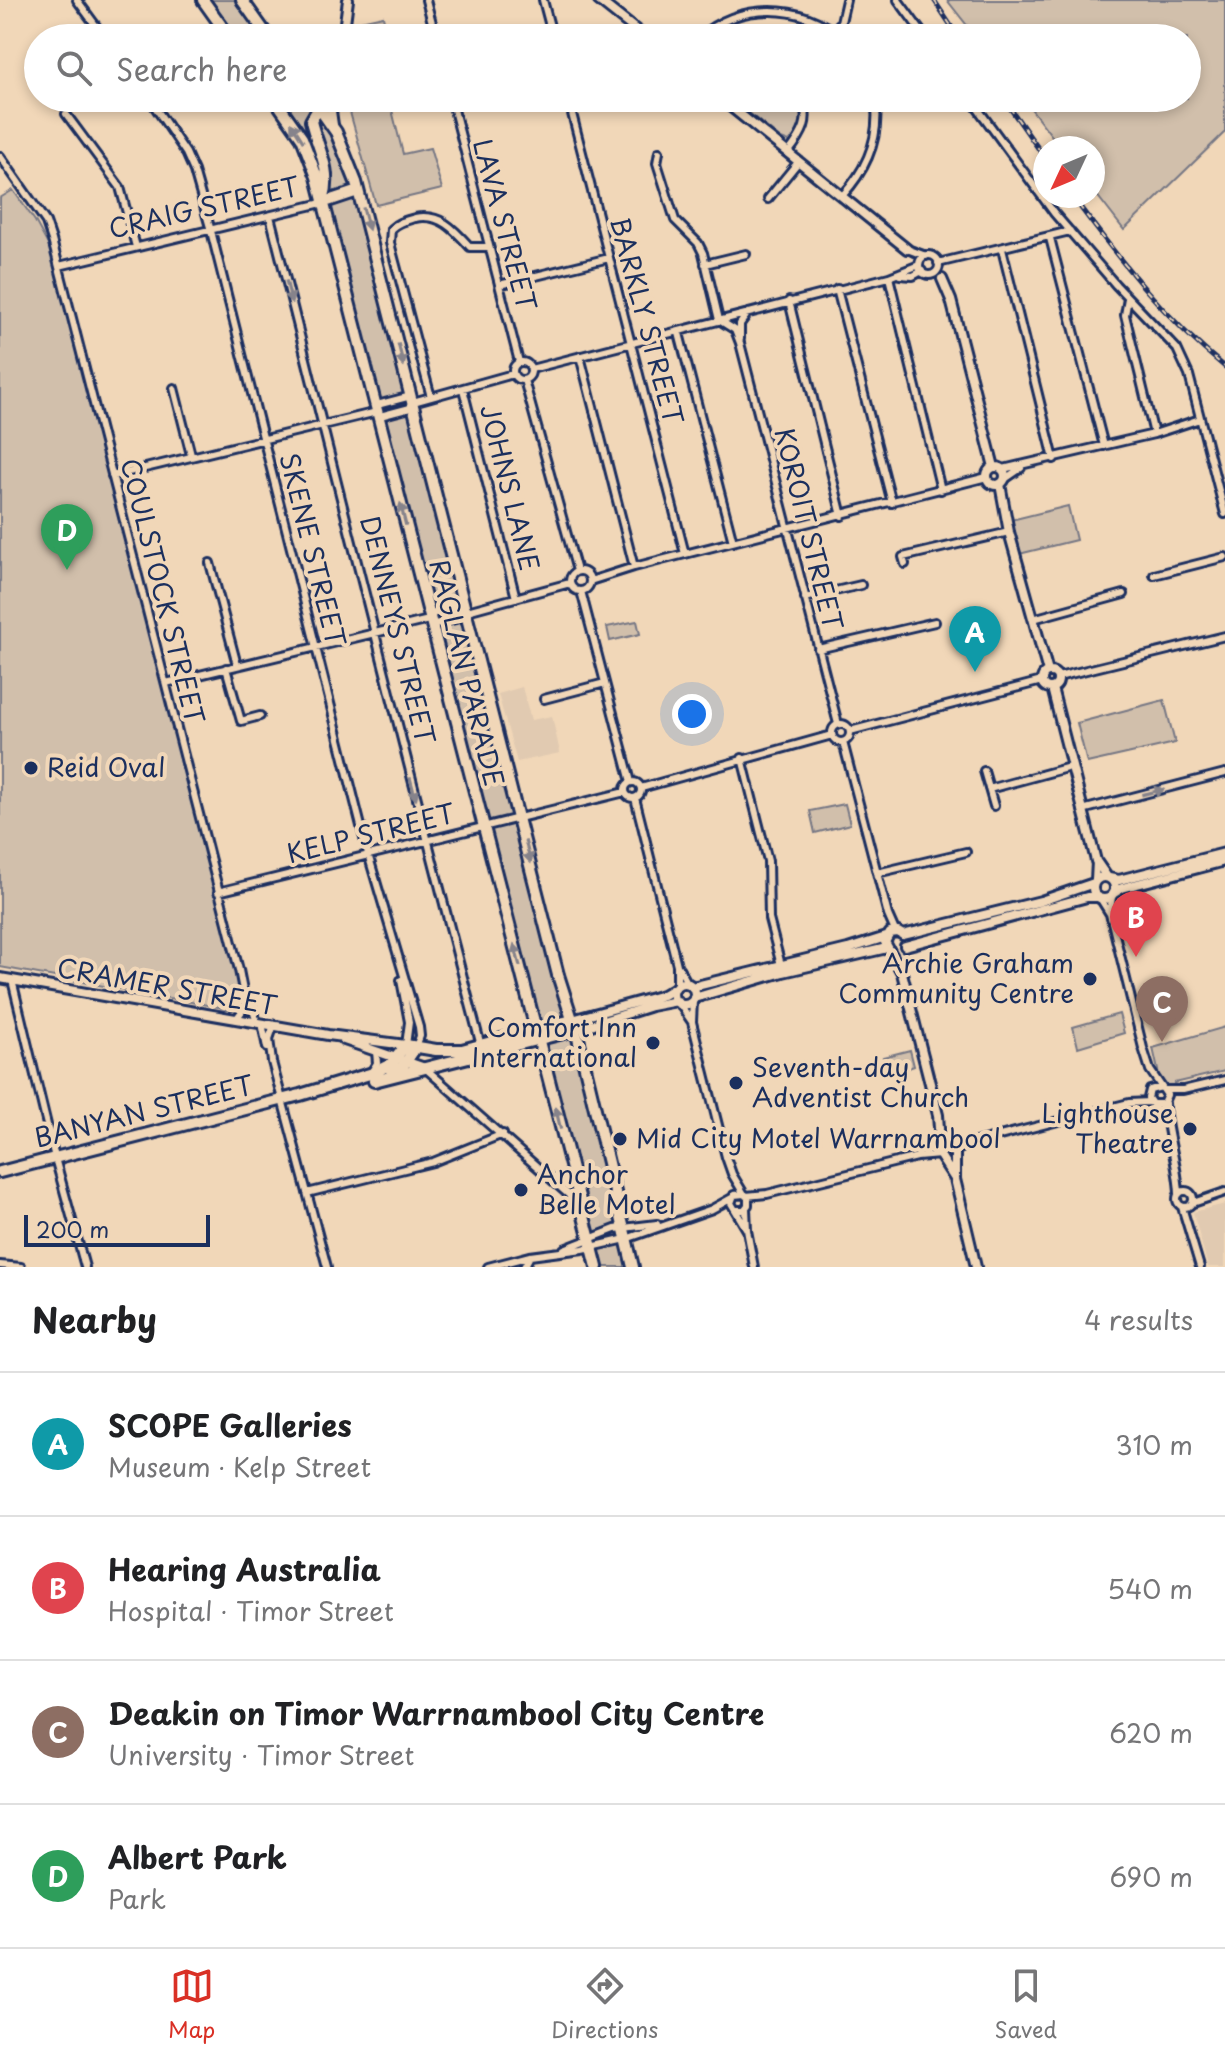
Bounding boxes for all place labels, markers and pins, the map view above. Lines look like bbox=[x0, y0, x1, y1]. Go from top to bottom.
pin: D bbox=[41, 504, 93, 570]
pin: A bbox=[949, 606, 1001, 672]
place label: Reid Oval bbox=[47, 747, 165, 786]
marker: Reid Oval bbox=[22, 759, 40, 777]
pin: B bbox=[1110, 891, 1162, 957]
place label: Archie Graham Community Centre bbox=[838, 943, 1074, 1012]
marker: Archie Graham Community Centre bbox=[1081, 970, 1099, 988]
pin: C bbox=[1136, 976, 1188, 1042]
place label: Comfort Inn International bbox=[472, 1007, 637, 1076]
marker: Comfort Inn International bbox=[644, 1034, 662, 1052]
place label: Seventh-day Adventist Church bbox=[752, 1047, 969, 1116]
marker: Seventh-day Adventist Church bbox=[727, 1074, 745, 1092]
place label: Lighthouse Theatre bbox=[1042, 1093, 1174, 1162]
place label: Mid City Motel Warrnambool bbox=[636, 1118, 1001, 1157]
marker: Lighthouse Theatre bbox=[1181, 1120, 1199, 1138]
marker: Mid City Motel Warrnambool bbox=[611, 1130, 629, 1148]
place label: Anchor Belle Motel bbox=[537, 1154, 675, 1223]
marker: Anchor Belle Motel bbox=[512, 1181, 530, 1199]

